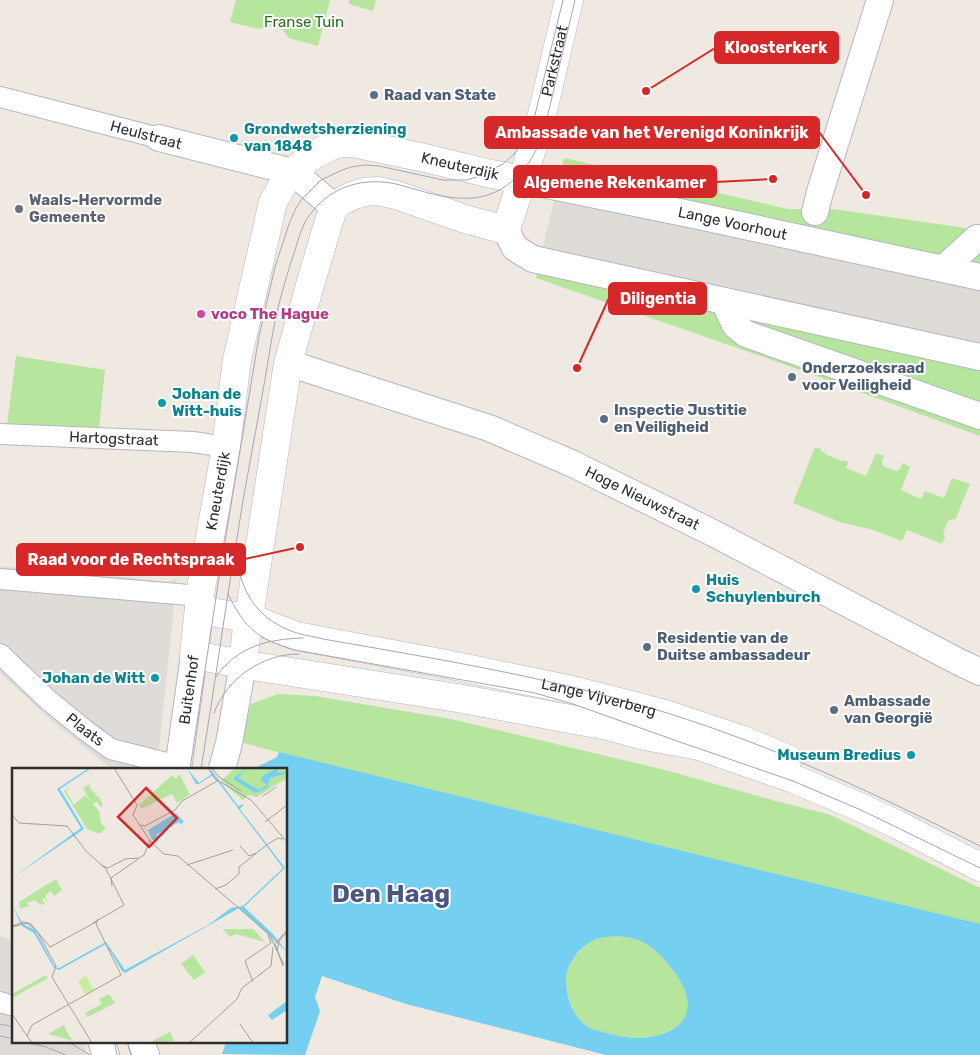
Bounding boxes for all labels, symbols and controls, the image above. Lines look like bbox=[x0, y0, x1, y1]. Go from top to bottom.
park label: Franse Tuin bbox=[264, 13, 344, 31]
street label: Parkstraat bbox=[538, 23, 572, 98]
callout: Kloosterkerk bbox=[715, 32, 838, 63]
text: Kloosterkerk bbox=[725, 38, 828, 57]
place label: Raad van State bbox=[384, 86, 496, 104]
marker: Raad van State bbox=[368, 89, 380, 101]
street label: Heulstraat bbox=[108, 117, 184, 153]
callout: Ambassade van het Verenigd Koninkrijk bbox=[485, 117, 819, 148]
place label: Grondwetsherziening van 1848 bbox=[244, 120, 406, 155]
text: Ambassade van het Verenigd Koninkrijk bbox=[495, 123, 809, 142]
marker: Grondwetsherziening van 1848 bbox=[228, 132, 240, 144]
street label: Kneuterdijk bbox=[419, 148, 501, 184]
callout: Algemene Rekenkamer bbox=[514, 166, 716, 197]
text: Algemene Rekenkamer bbox=[524, 173, 707, 192]
place label: Waals-Hervormde Gemeente bbox=[29, 191, 162, 226]
marker: Waals-Hervormde Gemeente bbox=[13, 203, 25, 215]
street label: Lange Voorhout bbox=[676, 203, 789, 244]
callout: Diligentia bbox=[609, 283, 706, 314]
text: Diligentia bbox=[620, 289, 696, 308]
place label: voco The Hague bbox=[211, 305, 329, 323]
marker: voco The Hague bbox=[195, 308, 207, 320]
place label: Onderzoeksraad voor Veiligheid bbox=[802, 359, 925, 394]
marker: Onderzoeksraad voor Veiligheid bbox=[786, 371, 798, 383]
place label: Johan de Witt-huis bbox=[172, 385, 242, 420]
marker: Johan de Witt-huis bbox=[156, 397, 168, 409]
place label: Inspectie Justitie en Veiligheid bbox=[614, 401, 747, 436]
marker: Inspectie Justitie en Veiligheid bbox=[598, 413, 610, 425]
street label: Hartogstraat bbox=[69, 428, 159, 450]
street label: Kneuterdijk bbox=[202, 450, 234, 532]
street label: Hoge Nieuwstraat bbox=[582, 462, 703, 534]
callout: Raad voor de Rechtspraak bbox=[17, 544, 245, 575]
text: Raad voor de Rechtspraak bbox=[27, 550, 235, 569]
place label: Huis Schuylenburch bbox=[706, 571, 820, 606]
marker: Huis Schuylenburch bbox=[690, 583, 702, 595]
place label: Residentie van de Duitse ambassadeur bbox=[657, 629, 810, 664]
marker: Residentie van de Duitse ambassadeur bbox=[641, 641, 653, 653]
street label: Buitenhof bbox=[175, 654, 203, 725]
place label: Johan de Witt bbox=[42, 669, 145, 687]
marker: Johan de Witt bbox=[149, 672, 161, 684]
street label: Lange Vijverberg bbox=[540, 675, 658, 720]
place label: Ambassade van Georgië bbox=[844, 692, 933, 727]
marker: Ambassade van Georgië bbox=[828, 704, 840, 716]
street label: Plaats bbox=[62, 709, 108, 750]
place label: Museum Bredius bbox=[777, 746, 901, 764]
marker: Museum Bredius bbox=[905, 749, 917, 761]
inset map bbox=[12, 768, 288, 1042]
district label: Den Haag bbox=[332, 879, 450, 908]

